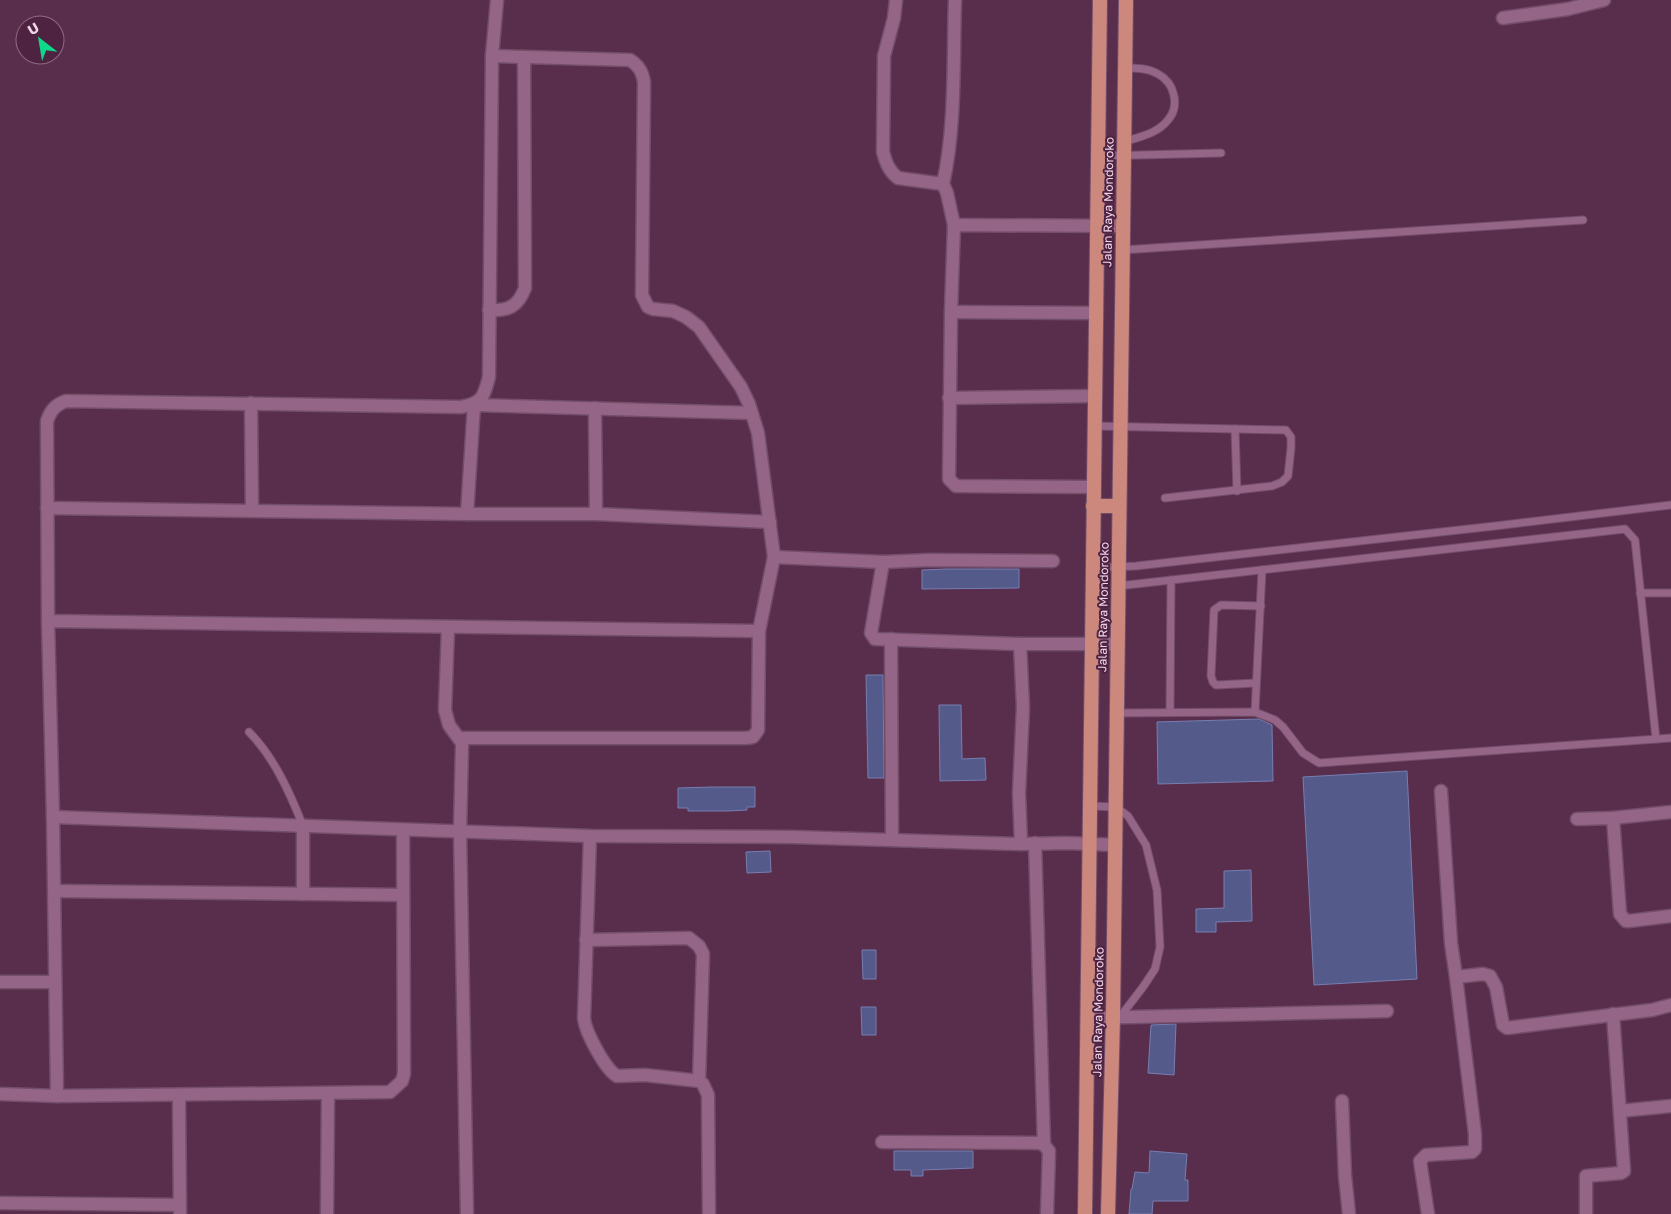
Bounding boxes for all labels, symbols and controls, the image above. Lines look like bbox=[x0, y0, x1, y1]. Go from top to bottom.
north arrow bbox=[15, 15, 65, 65]
text: U bbox=[24, 19, 42, 38]
street label: Jalan Raya Mondoroko bbox=[1099, 137, 1117, 267]
street label: Jalan Raya Mondoroko bbox=[1094, 542, 1112, 672]
street label: Jalan Raya Mondoroko bbox=[1089, 947, 1107, 1077]

